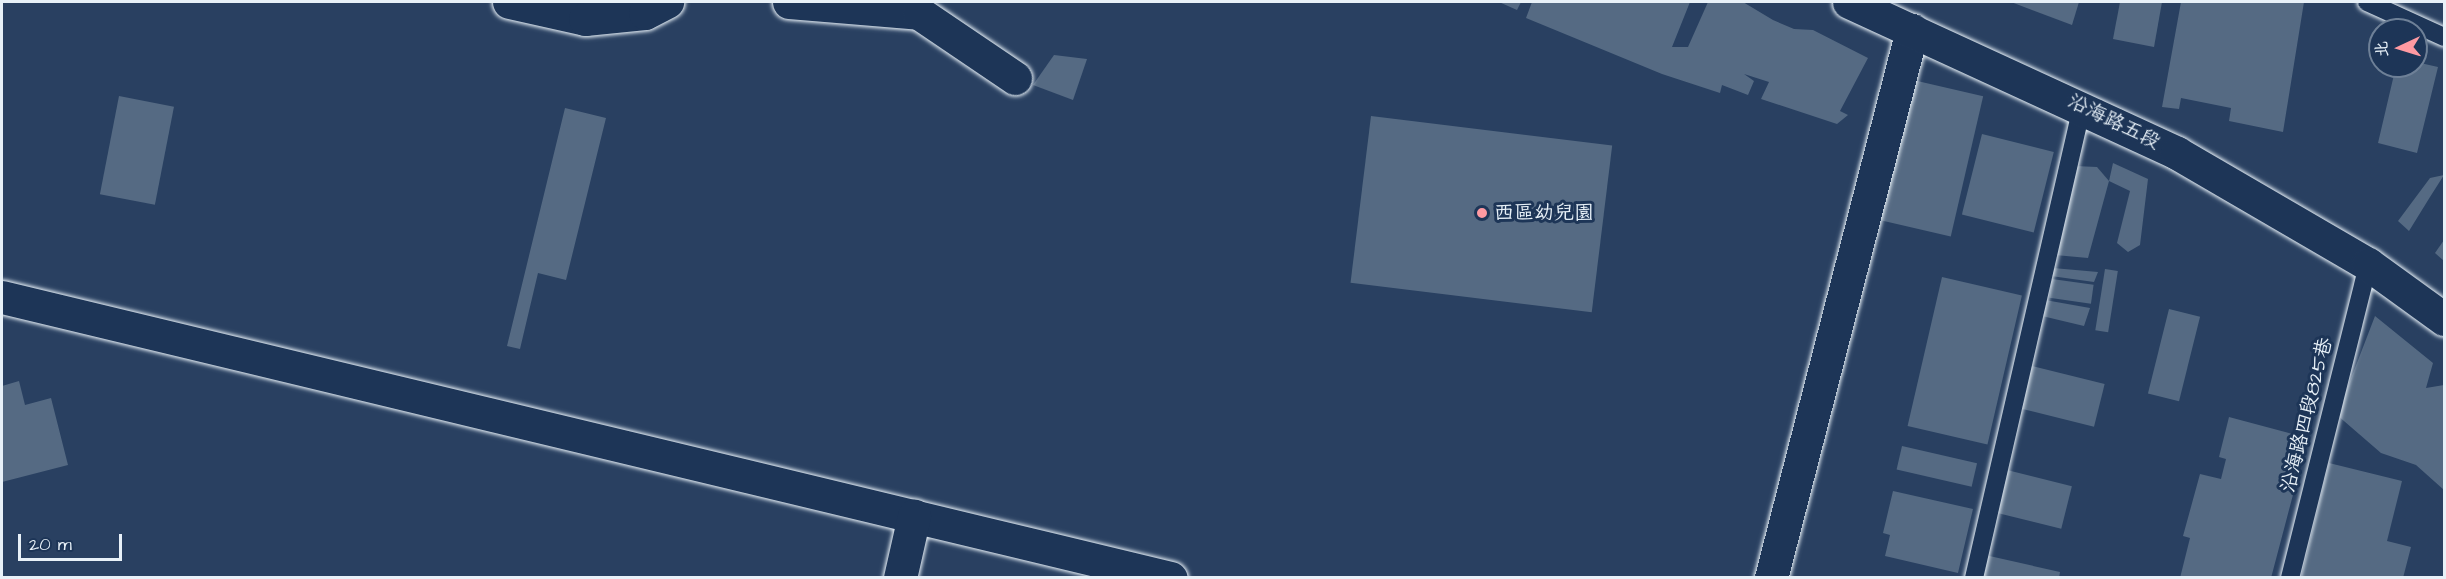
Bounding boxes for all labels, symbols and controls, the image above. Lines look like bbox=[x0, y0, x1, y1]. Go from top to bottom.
north arrow bbox=[2368, 18, 2428, 78]
text: 北 bbox=[2371, 40, 2394, 58]
street label: 沿海路五段 bbox=[2064, 89, 2164, 155]
place label: 西區幼兒園 bbox=[1494, 201, 1594, 225]
marker: 西區幼兒園 bbox=[1475, 206, 1489, 220]
street label: 沿海路四段825巷 bbox=[2276, 335, 2338, 495]
scale bar bbox=[21, 522, 124, 560]
text: 20 m bbox=[29, 532, 72, 557]

